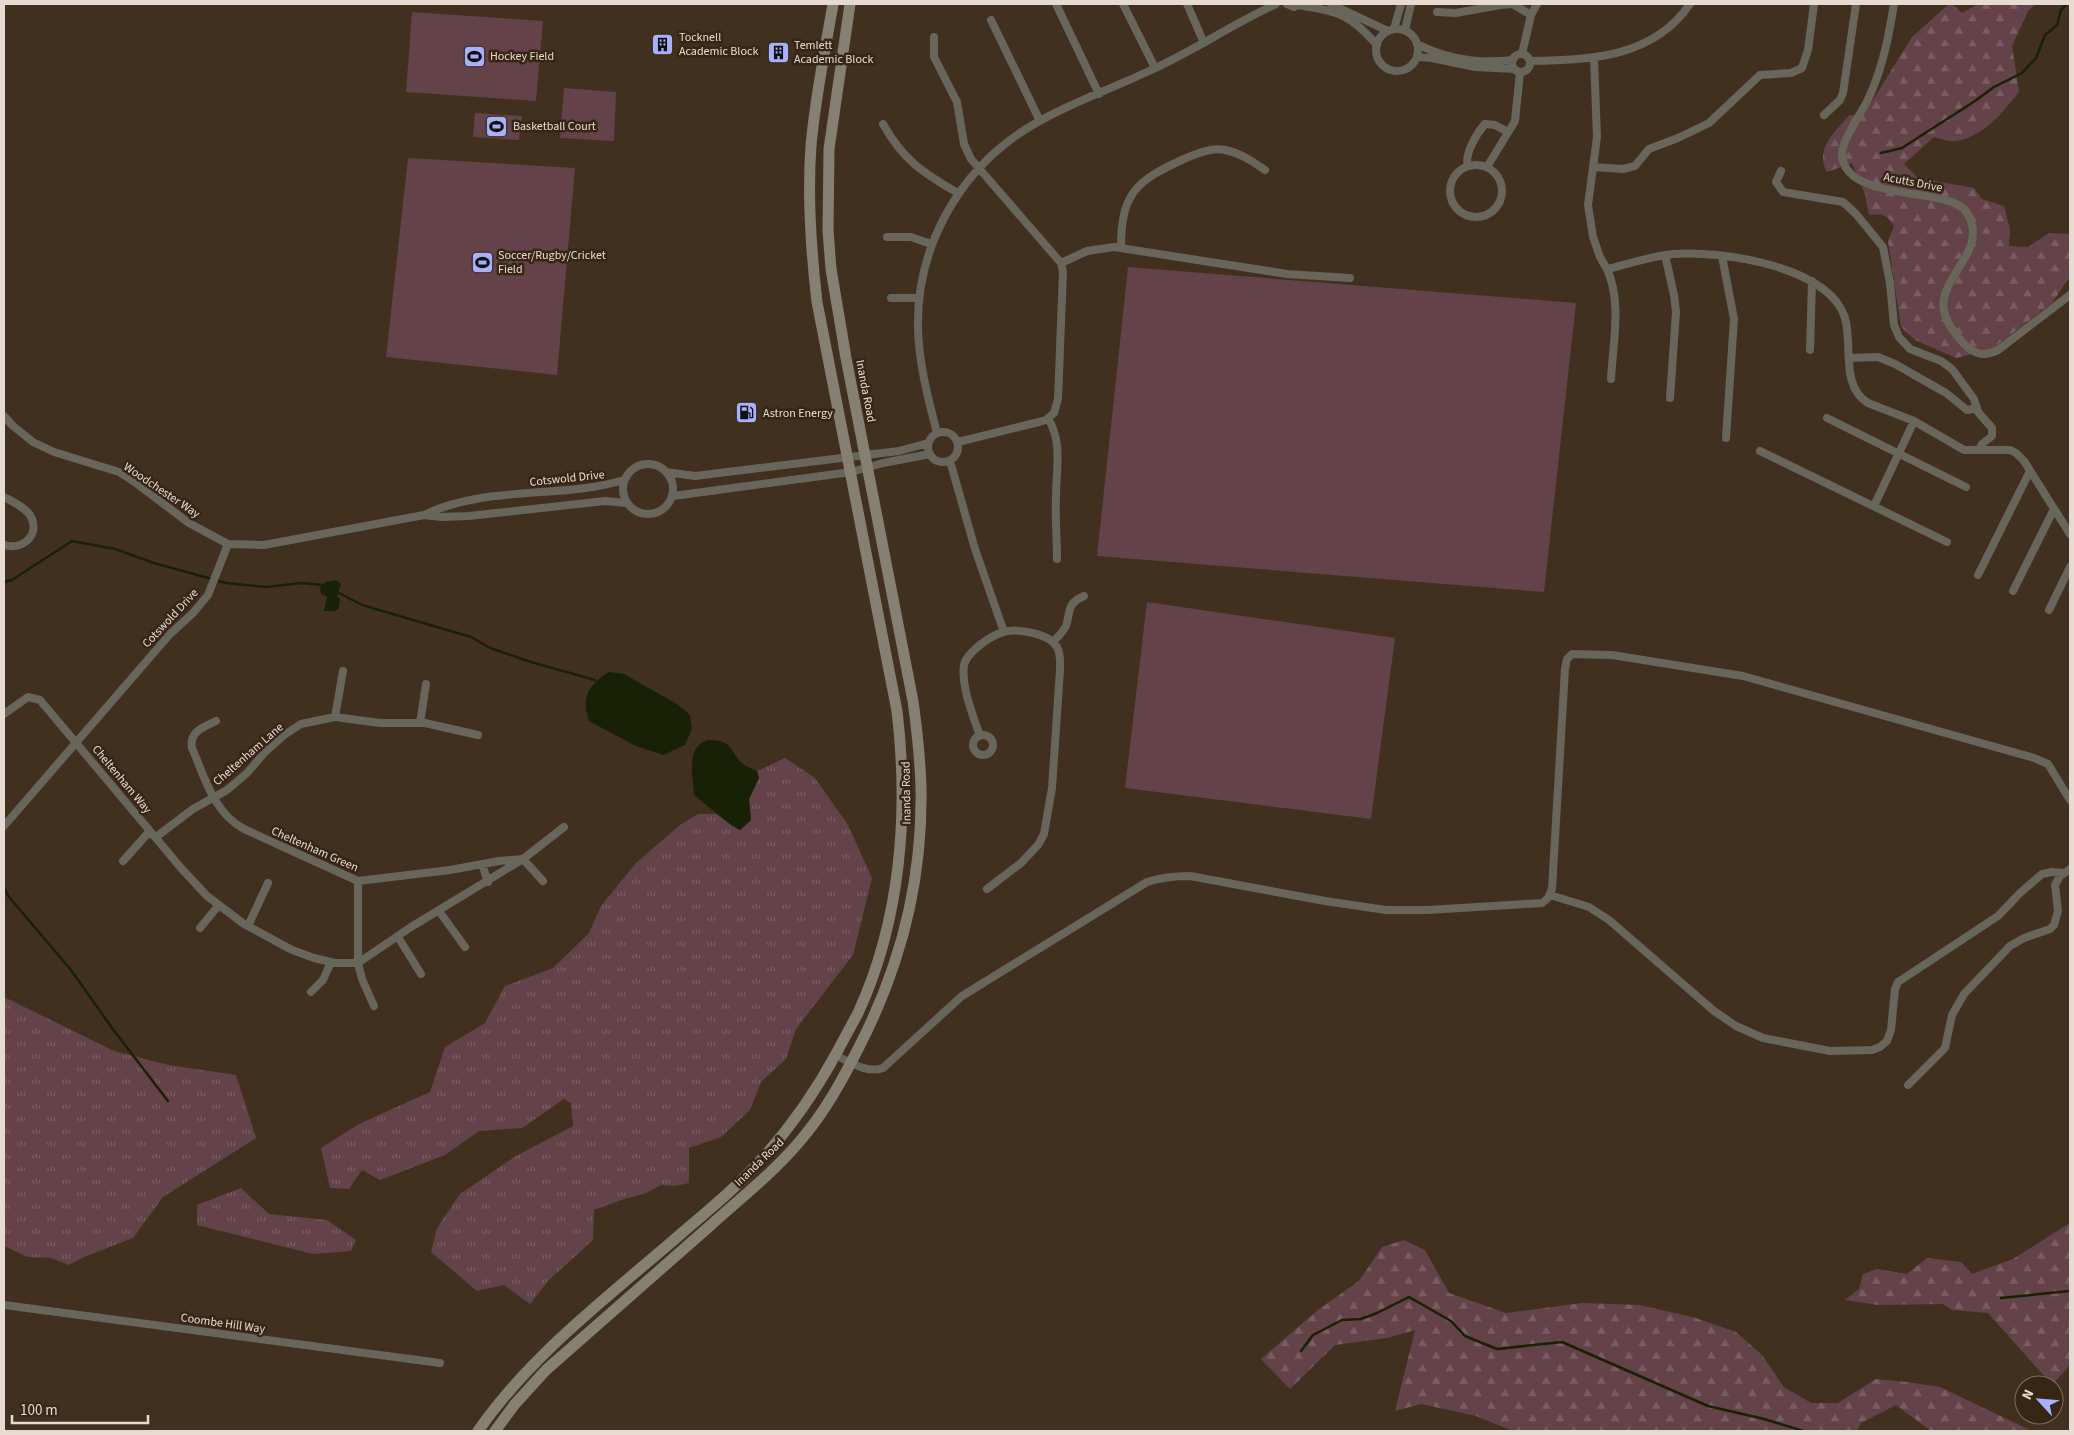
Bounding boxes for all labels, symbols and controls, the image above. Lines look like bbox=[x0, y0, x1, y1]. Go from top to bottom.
place label: Tocknell Academic Block bbox=[679, 29, 758, 60]
building icon: Tocknell Academic Block bbox=[651, 32, 675, 56]
place label: Temlett Academic Block bbox=[794, 37, 873, 68]
building icon: Temlett Academic Block bbox=[766, 40, 790, 64]
sports icon: Hockey Field bbox=[462, 44, 486, 68]
place label: Hockey Field bbox=[490, 48, 554, 65]
sports icon: Basketball Court bbox=[485, 114, 509, 138]
place label: Basketball Court bbox=[513, 118, 596, 135]
street label: Acutts Drive bbox=[1882, 168, 1944, 197]
place label: Soccer/Rugby/Cricket Field bbox=[498, 247, 606, 278]
sports icon: Soccer/Rugby/Cricket Field bbox=[470, 250, 494, 274]
street label: Inanda Road bbox=[851, 358, 880, 424]
fuel station icon: Astron Energy bbox=[735, 401, 759, 425]
place label: Astron Energy bbox=[763, 405, 833, 422]
street label: Woodchester Way bbox=[120, 458, 204, 523]
street label: Cotswold Drive bbox=[529, 466, 605, 491]
street label: Cotswold Drive bbox=[138, 585, 202, 652]
street label: Cheltenham Lane bbox=[209, 719, 287, 790]
street label: Cheltenham Way bbox=[88, 741, 156, 817]
street label: Inanda Road bbox=[897, 761, 916, 825]
street label: Cheltenham Green bbox=[269, 823, 361, 876]
street label: Inanda Road bbox=[731, 1134, 788, 1190]
street label: Coombe Hill Way bbox=[180, 1309, 267, 1338]
north arrow bbox=[2014, 1375, 2064, 1425]
text: N bbox=[2017, 1386, 2039, 1403]
scale bar bbox=[12, 1392, 149, 1424]
text: 100 m bbox=[20, 1400, 58, 1421]

